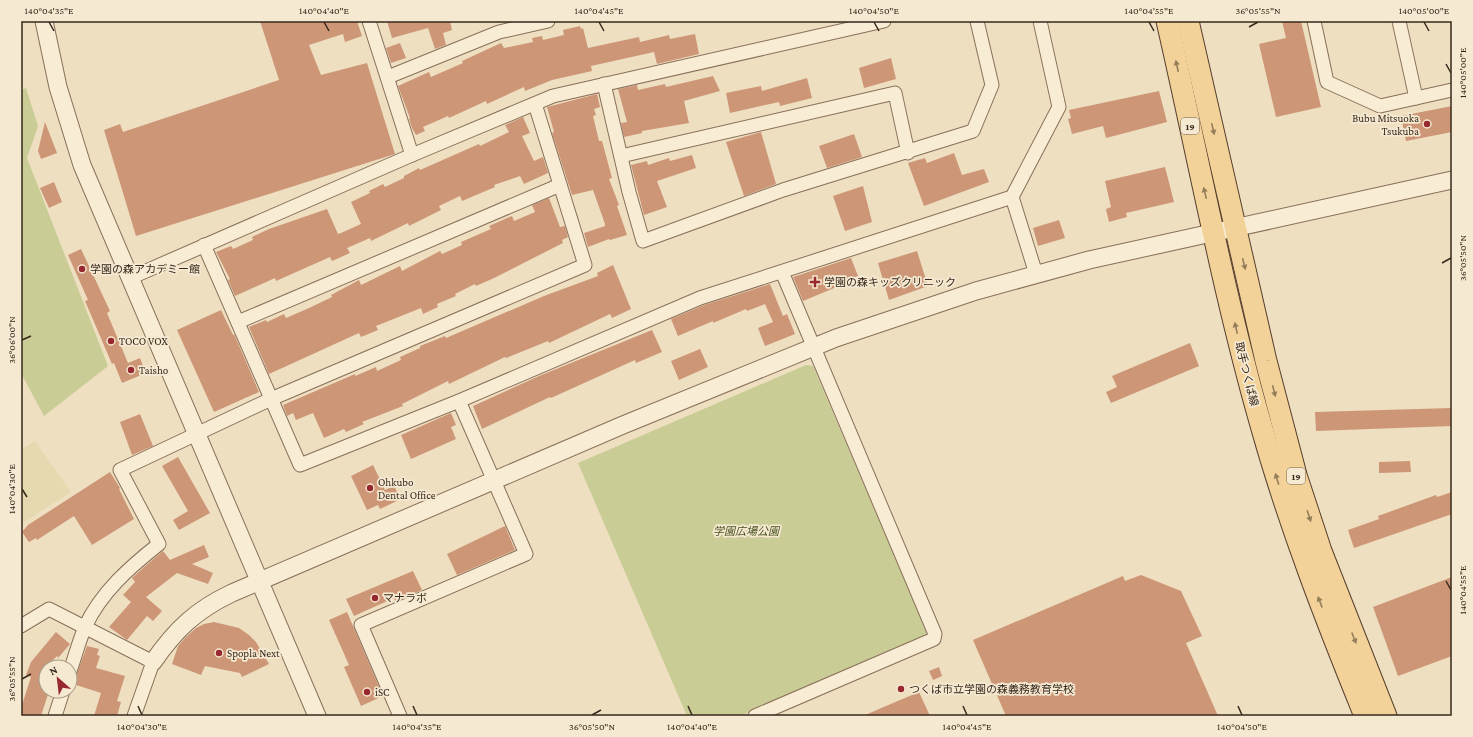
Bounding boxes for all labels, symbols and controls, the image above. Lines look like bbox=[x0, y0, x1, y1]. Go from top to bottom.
text: 140°04'35"E bbox=[24, 5, 74, 16]
text: 140°04'40"E bbox=[299, 5, 350, 16]
text: 140°04'45"E bbox=[574, 5, 624, 16]
text: 140°04'50"E bbox=[849, 5, 899, 16]
text: 140°04'55"E bbox=[1125, 5, 1174, 16]
text: 36°05'55"N bbox=[1235, 5, 1281, 16]
text: 140°05'00"E bbox=[1399, 5, 1450, 16]
text: 140°05'00"E bbox=[1457, 47, 1468, 98]
one-way arrow bbox=[1174, 60, 1180, 73]
place label: Bubu Mitsuoka Tsukuba bbox=[1352, 112, 1419, 137]
road number: 19 bbox=[1181, 118, 1199, 134]
marker: Bubu Mitsuoka Tsukuba bbox=[1422, 119, 1432, 129]
one-way arrow bbox=[1210, 122, 1216, 135]
one-way arrow bbox=[1202, 187, 1208, 199]
text: 36°05'50"N bbox=[1457, 235, 1468, 281]
one-way arrow bbox=[1241, 259, 1247, 271]
place label: 学園の森アカデミー館 bbox=[90, 263, 200, 275]
marker: 学園の森アカデミー館 bbox=[77, 264, 87, 274]
marker: 学園の森キッズクリニック bbox=[809, 276, 821, 288]
place label: 学園の森キッズクリニック bbox=[824, 276, 956, 288]
text: 36°06'00"N bbox=[6, 316, 17, 364]
one-way arrow bbox=[1232, 321, 1238, 334]
place label: TOCO VOX bbox=[119, 335, 168, 347]
marker: TOCO VOX bbox=[106, 336, 116, 346]
street label: 取手つくば線 bbox=[1233, 341, 1261, 407]
place label: Taisho bbox=[139, 364, 169, 376]
marker: Taisho bbox=[126, 365, 136, 375]
one-way arrow bbox=[1271, 385, 1277, 397]
text: 140°04'30"E bbox=[6, 463, 17, 514]
road number: 19 bbox=[1287, 468, 1305, 484]
one-way arrow bbox=[1274, 473, 1280, 485]
place label: Ohkubo Dental Office bbox=[378, 476, 436, 501]
marker: Ohkubo Dental Office bbox=[365, 483, 375, 493]
one-way arrow bbox=[1307, 510, 1313, 522]
park label: 学園広場公園 bbox=[713, 525, 781, 537]
text: 140°04'55"E bbox=[1457, 565, 1468, 614]
place label: マナラボ bbox=[383, 592, 427, 604]
marker: マナラボ bbox=[370, 593, 380, 603]
one-way arrow bbox=[1316, 595, 1322, 607]
one-way arrow bbox=[1352, 632, 1358, 644]
place label: Spopla Next bbox=[227, 647, 280, 660]
marker: Spopla Next bbox=[214, 648, 224, 658]
text: 36°05'55"N bbox=[6, 656, 17, 702]
north arrow bbox=[38, 659, 78, 699]
text: N bbox=[47, 663, 60, 677]
place label: つくば市立学園の森義務教育学校 bbox=[909, 683, 1074, 695]
marker: つくば市立学園の森義務教育学校 bbox=[896, 684, 906, 694]
place label: iSC bbox=[375, 686, 390, 698]
marker: iSC bbox=[362, 687, 372, 697]
text: 140°04'30"E bbox=[117, 721, 168, 732]
text: 140°04'35"E bbox=[392, 721, 442, 732]
text: 36°05'50"N bbox=[569, 721, 615, 732]
text: 140°04'40"E bbox=[667, 721, 718, 732]
text: 140°04'45"E bbox=[942, 721, 992, 732]
text: 140°04'50"E bbox=[1217, 721, 1267, 732]

